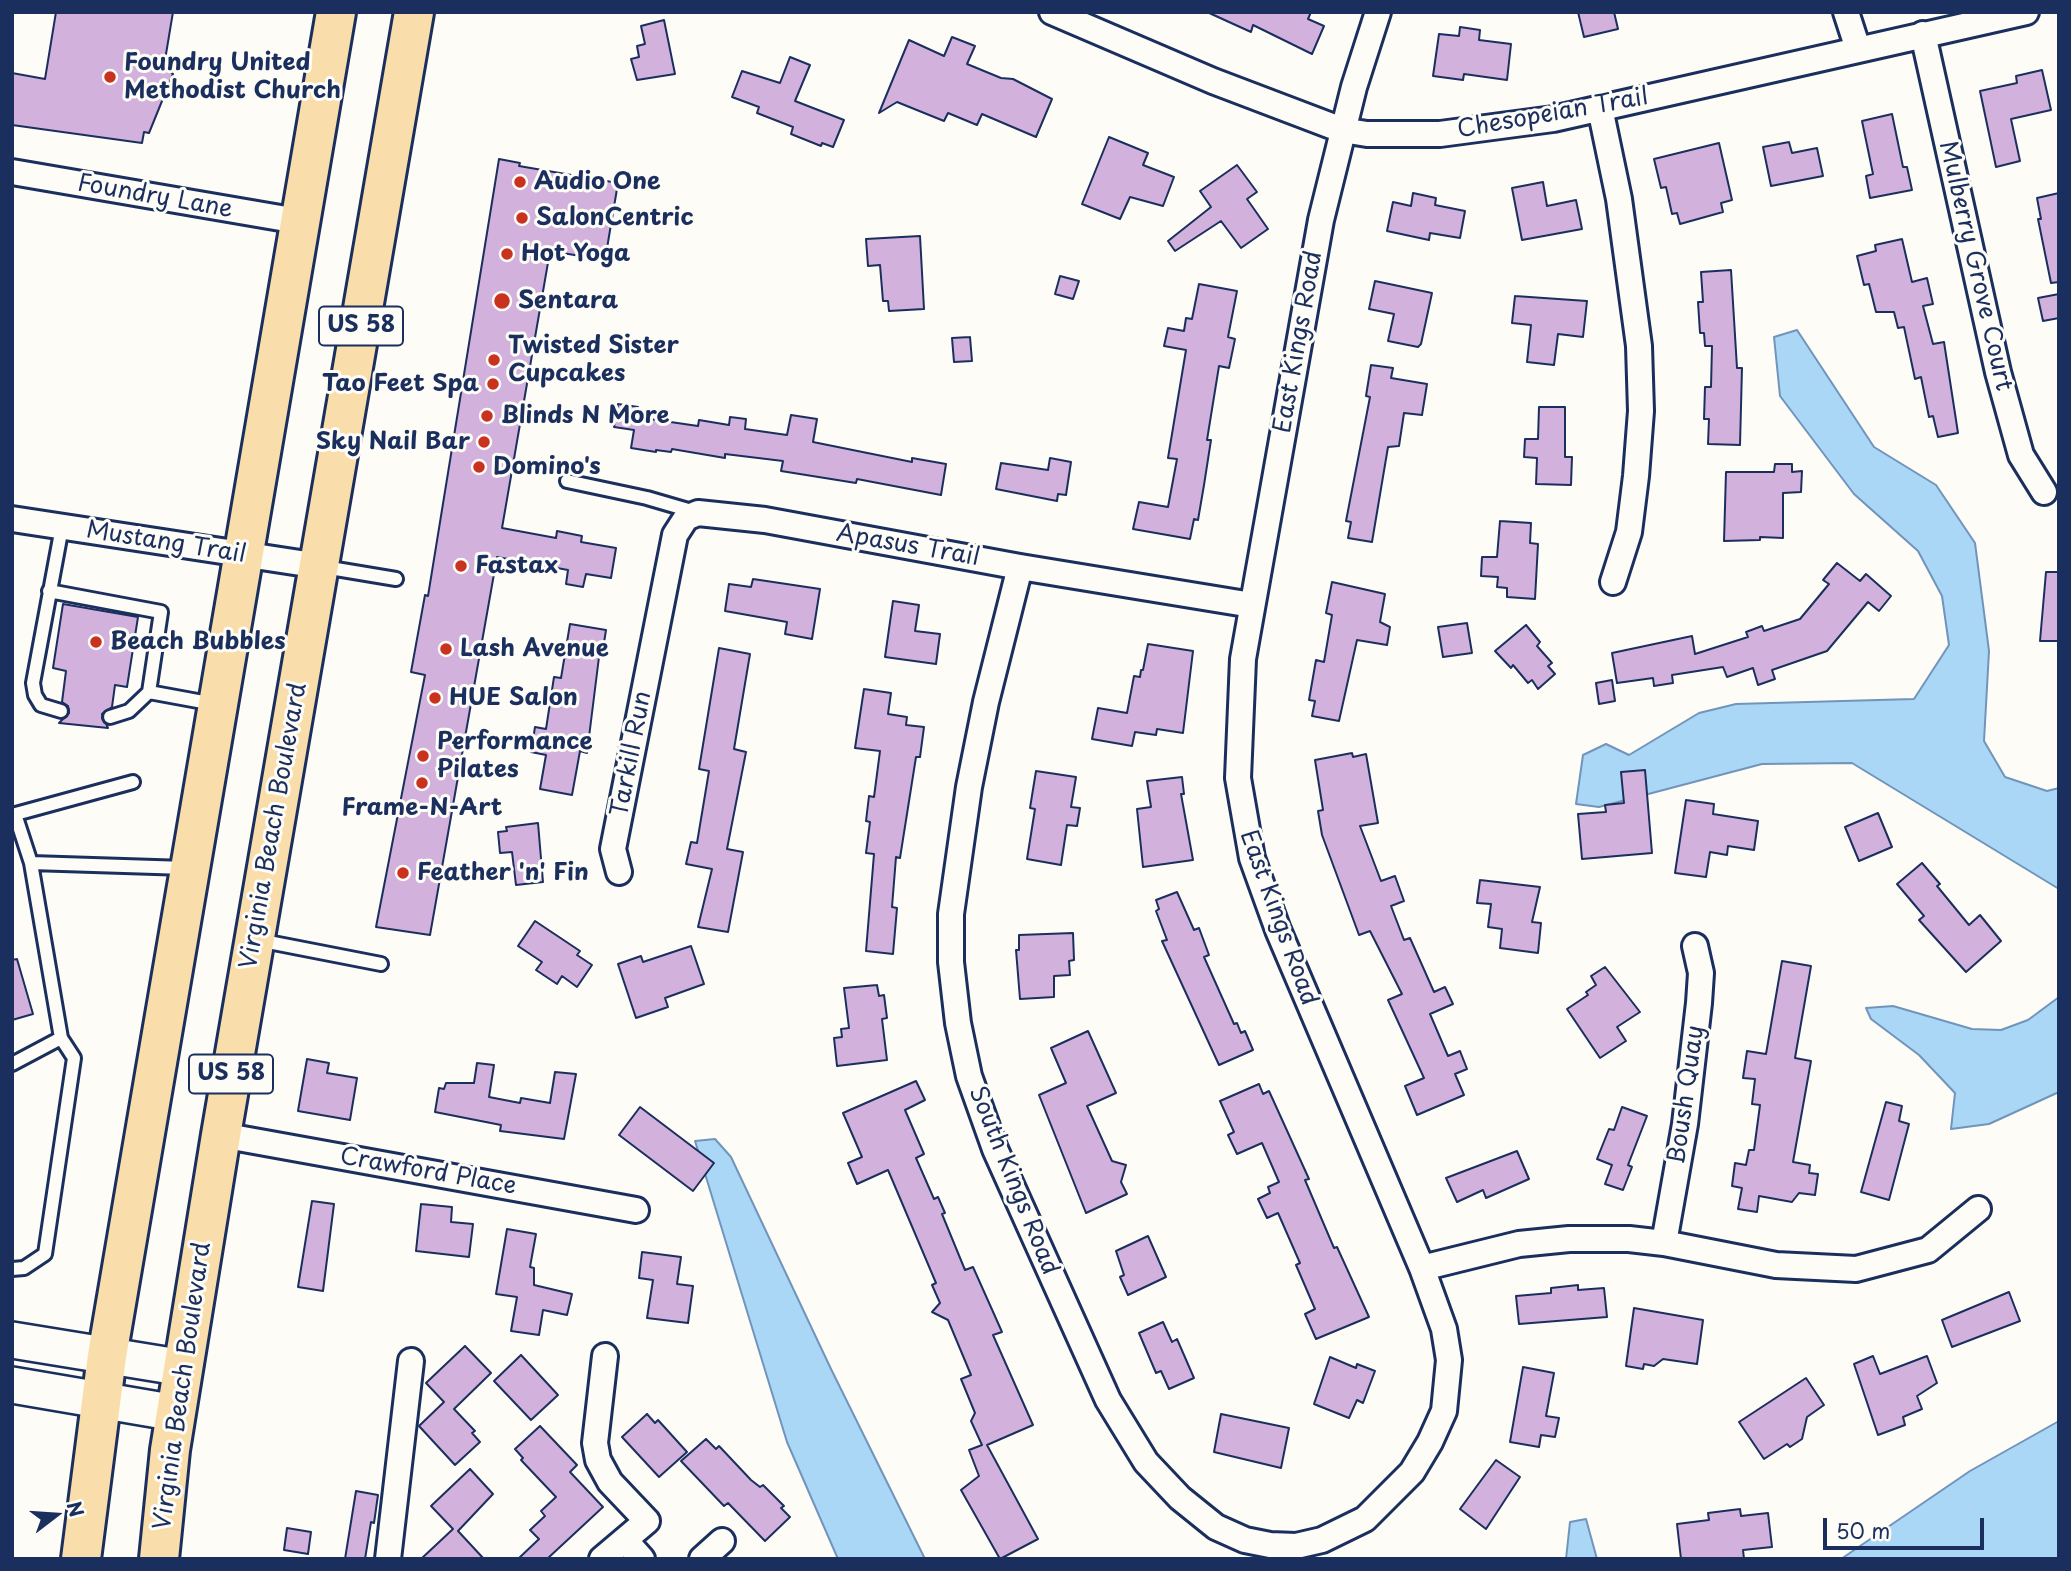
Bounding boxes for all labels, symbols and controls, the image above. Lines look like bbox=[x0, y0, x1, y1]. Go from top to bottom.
place label: Foundry United Methodist Church bbox=[124, 49, 341, 105]
marker: Foundry United Methodist Church bbox=[102, 69, 118, 85]
street label: Chesopeian Trail bbox=[1455, 83, 1651, 145]
street label: Mulberry Grove Court bbox=[1932, 138, 2018, 394]
place label: Audio One bbox=[534, 168, 661, 196]
street label: Foundry Lane bbox=[75, 169, 235, 225]
marker: Audio One bbox=[512, 174, 528, 190]
place label: SalonCentric bbox=[536, 204, 694, 232]
marker: SalonCentric bbox=[514, 210, 530, 226]
place label: Hot Yoga bbox=[521, 240, 630, 268]
marker: Hot Yoga bbox=[499, 246, 515, 262]
street label: East Kings Road bbox=[1269, 249, 1329, 435]
place label: Sentara bbox=[518, 287, 618, 315]
marker: Sentara bbox=[492, 291, 512, 311]
road number: US 58 bbox=[319, 306, 403, 346]
place label: Twisted Sister Cupcakes bbox=[508, 332, 679, 388]
marker: Twisted Sister Cupcakes bbox=[486, 352, 502, 368]
place label: Tao Feet Spa bbox=[322, 370, 479, 398]
marker: Tao Feet Spa bbox=[485, 376, 501, 392]
place label: Blinds N More bbox=[501, 402, 669, 430]
marker: Blinds N More bbox=[479, 408, 495, 424]
place label: Sky Nail Bar bbox=[316, 428, 470, 456]
marker: Sky Nail Bar bbox=[476, 434, 492, 450]
place label: Domino's bbox=[493, 453, 601, 481]
marker: Domino's bbox=[471, 459, 487, 475]
street label: Mustang Trail bbox=[84, 516, 248, 570]
street label: Apasus Trail bbox=[834, 519, 982, 573]
place label: Fastax bbox=[475, 552, 558, 580]
marker: Fastax bbox=[453, 558, 469, 574]
place label: Beach Bubbles bbox=[110, 628, 286, 656]
marker: Beach Bubbles bbox=[88, 634, 104, 650]
place label: Lash Avenue bbox=[460, 635, 609, 663]
marker: Lash Avenue bbox=[438, 641, 454, 657]
street label: Virginia Beach Boulevard bbox=[235, 681, 313, 971]
place label: HUE Salon bbox=[449, 684, 578, 712]
street label: Tarkill Run bbox=[606, 689, 658, 819]
marker: HUE Salon bbox=[427, 690, 443, 706]
place label: Performance Pilates bbox=[437, 728, 593, 784]
marker: Performance Pilates bbox=[415, 748, 431, 764]
marker: Frame-N-Art bbox=[414, 775, 430, 791]
place label: Frame-N-Art bbox=[342, 794, 502, 822]
street label: East Kings Road bbox=[1233, 826, 1323, 1010]
place label: Feather 'n' Fin bbox=[417, 859, 589, 887]
marker: Feather 'n' Fin bbox=[395, 865, 411, 881]
street label: Boush Quay bbox=[1663, 1024, 1711, 1166]
road number: US 58 bbox=[189, 1054, 273, 1093]
street label: South Kings Road bbox=[962, 1083, 1064, 1279]
street label: Crawford Place bbox=[338, 1142, 518, 1202]
street label: Virginia Beach Boulevard bbox=[149, 1240, 217, 1532]
north arrow bbox=[21, 1480, 91, 1550]
text: N bbox=[60, 1498, 92, 1520]
scale bar bbox=[1826, 1504, 1987, 1548]
text: 50 m bbox=[1836, 1514, 1890, 1546]

